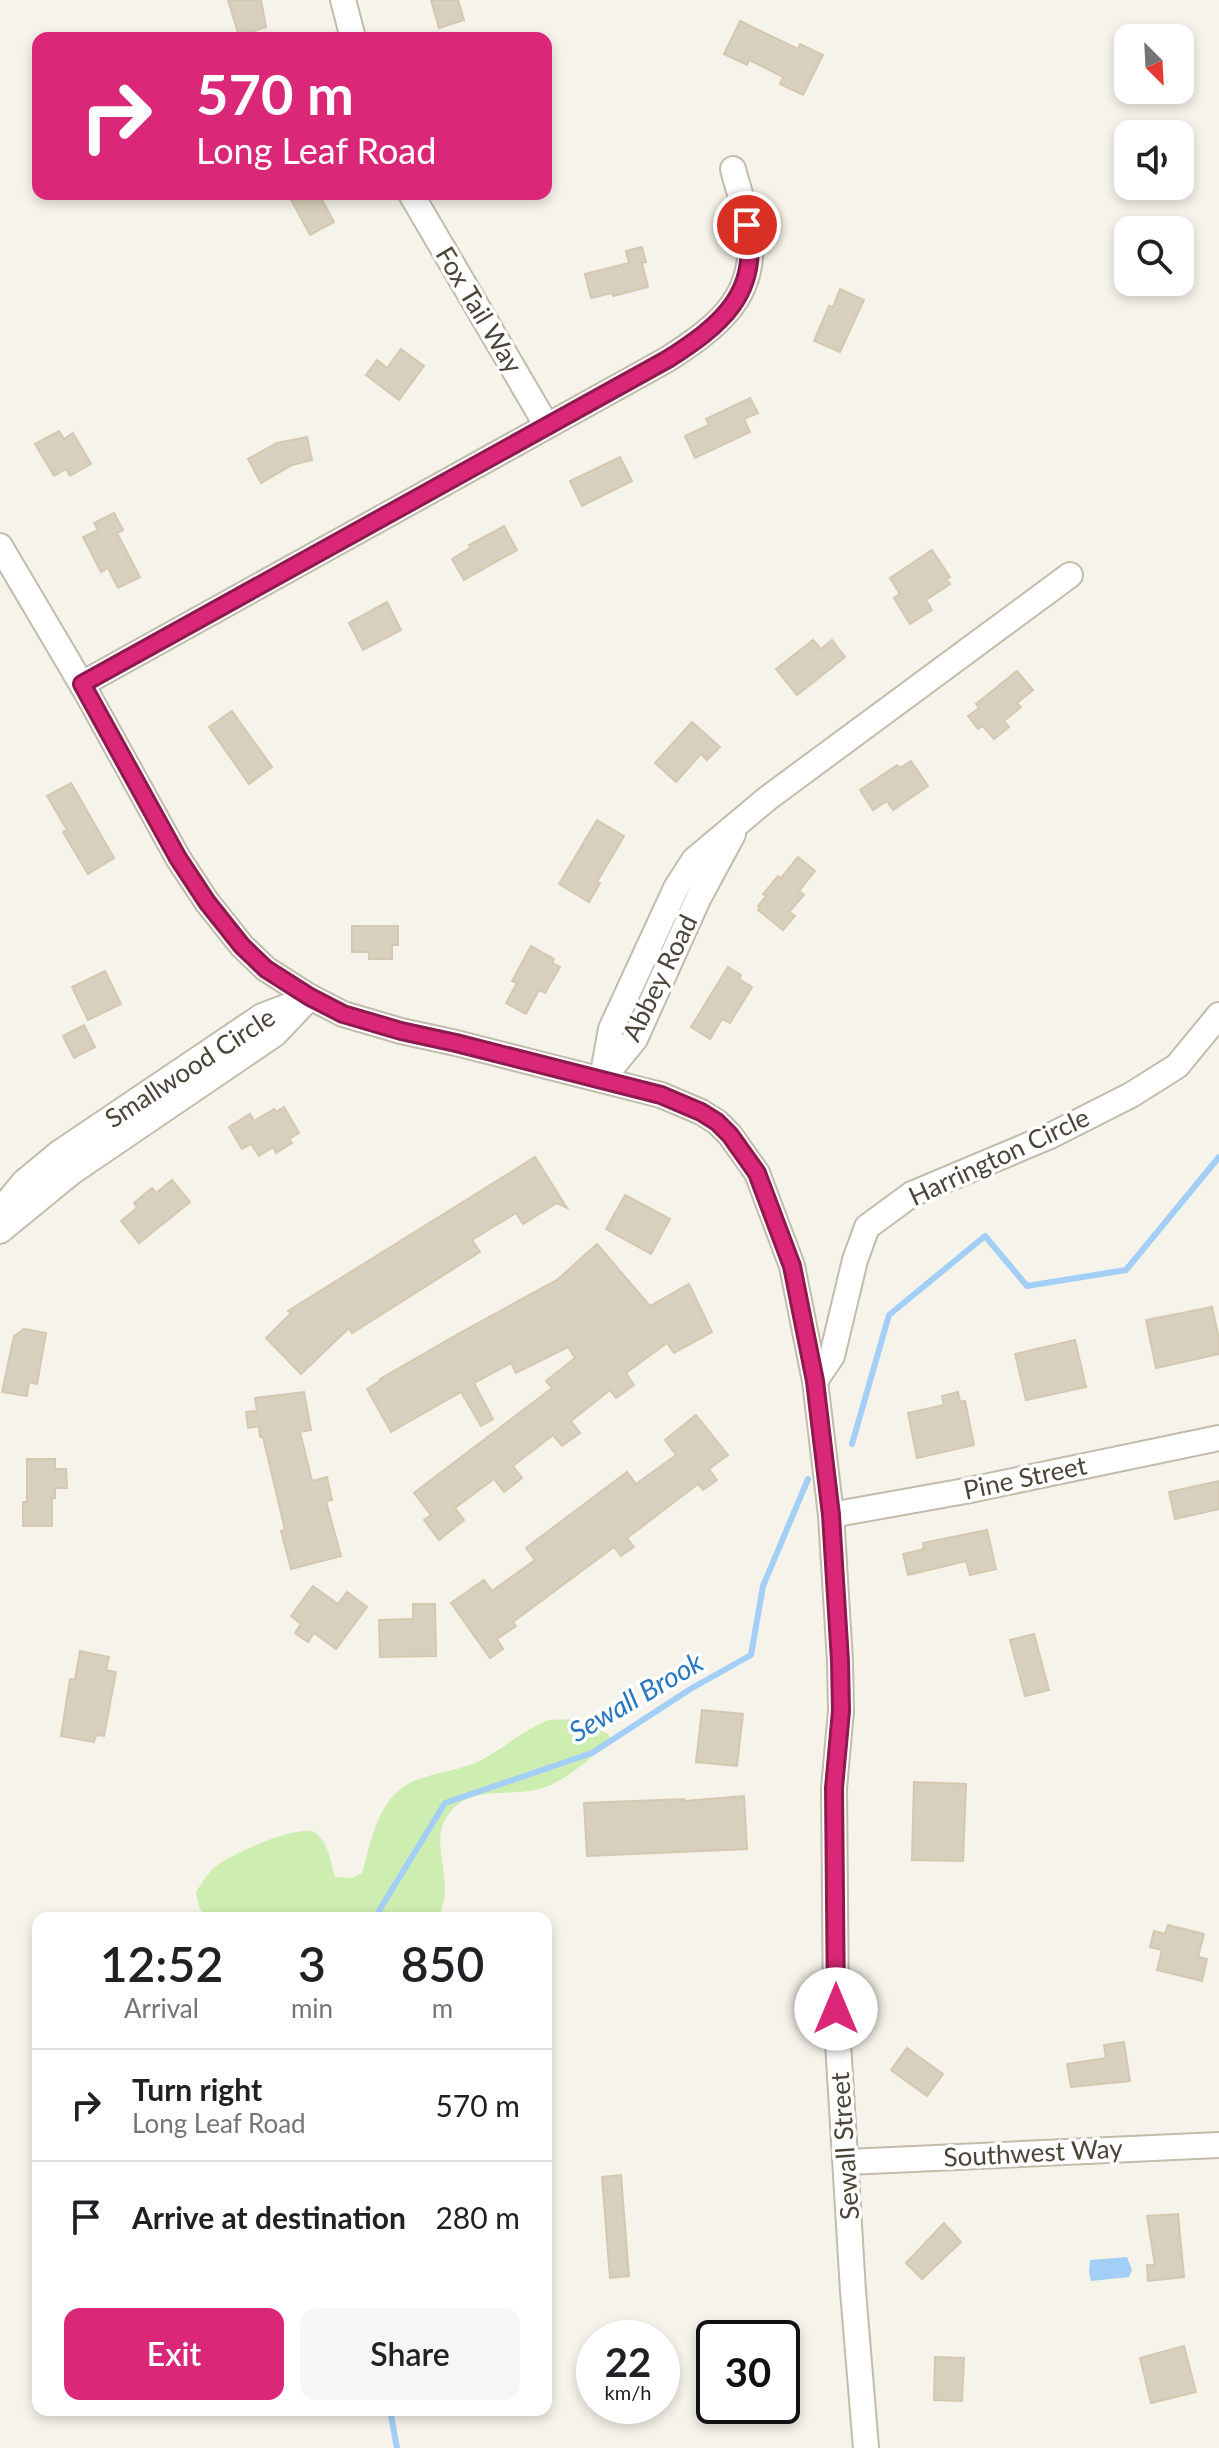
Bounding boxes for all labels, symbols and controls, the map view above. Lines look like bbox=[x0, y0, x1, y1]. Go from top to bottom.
north arrow bbox=[1114, 24, 1194, 104]
map controls bbox=[1114, 24, 1194, 296]
text: 570 m bbox=[196, 60, 354, 127]
icon: right bbox=[64, 64, 168, 168]
button: sound bbox=[1114, 120, 1194, 200]
text: Long Leaf Road bbox=[196, 128, 436, 172]
pin bbox=[713, 191, 781, 259]
icon: arrive bbox=[725, 203, 769, 247]
button: search bbox=[1114, 216, 1194, 296]
street label: Fox Tail Way bbox=[430, 240, 530, 379]
street label: Abbey Road bbox=[615, 909, 704, 1046]
street label: Smallwood Circle bbox=[98, 1000, 280, 1134]
street label: Harrington Circle bbox=[903, 1100, 1094, 1212]
street label: Pine Street bbox=[960, 1448, 1090, 1506]
water label: Sewall Brook bbox=[563, 1644, 709, 1748]
text: 12:52 bbox=[100, 1935, 223, 1992]
text: 3 bbox=[298, 1935, 326, 1992]
text: 850 bbox=[401, 1935, 484, 1992]
position arrow bbox=[794, 1967, 878, 2051]
text: Arrival bbox=[124, 1992, 199, 2024]
text: min bbox=[291, 1992, 333, 2024]
text: m bbox=[432, 1992, 453, 2024]
street label: Sewall Street bbox=[823, 2070, 865, 2221]
text: Turn right bbox=[132, 2071, 262, 2107]
icon: right bbox=[64, 2083, 108, 2127]
text: 570 m bbox=[435, 2087, 520, 2123]
text: Long Leaf Road bbox=[132, 2107, 306, 2139]
street label: Southwest Way bbox=[943, 2131, 1124, 2173]
icon: arrive bbox=[64, 2195, 108, 2239]
text: Arrive at destination bbox=[132, 2199, 406, 2235]
text: 280 m bbox=[435, 2199, 520, 2235]
button: Exit bbox=[64, 2308, 284, 2400]
button: Share bbox=[300, 2308, 520, 2400]
speed limit sign: 30 bbox=[696, 2320, 800, 2424]
text: 22 bbox=[605, 2338, 651, 2386]
text: km/h bbox=[605, 2380, 651, 2404]

